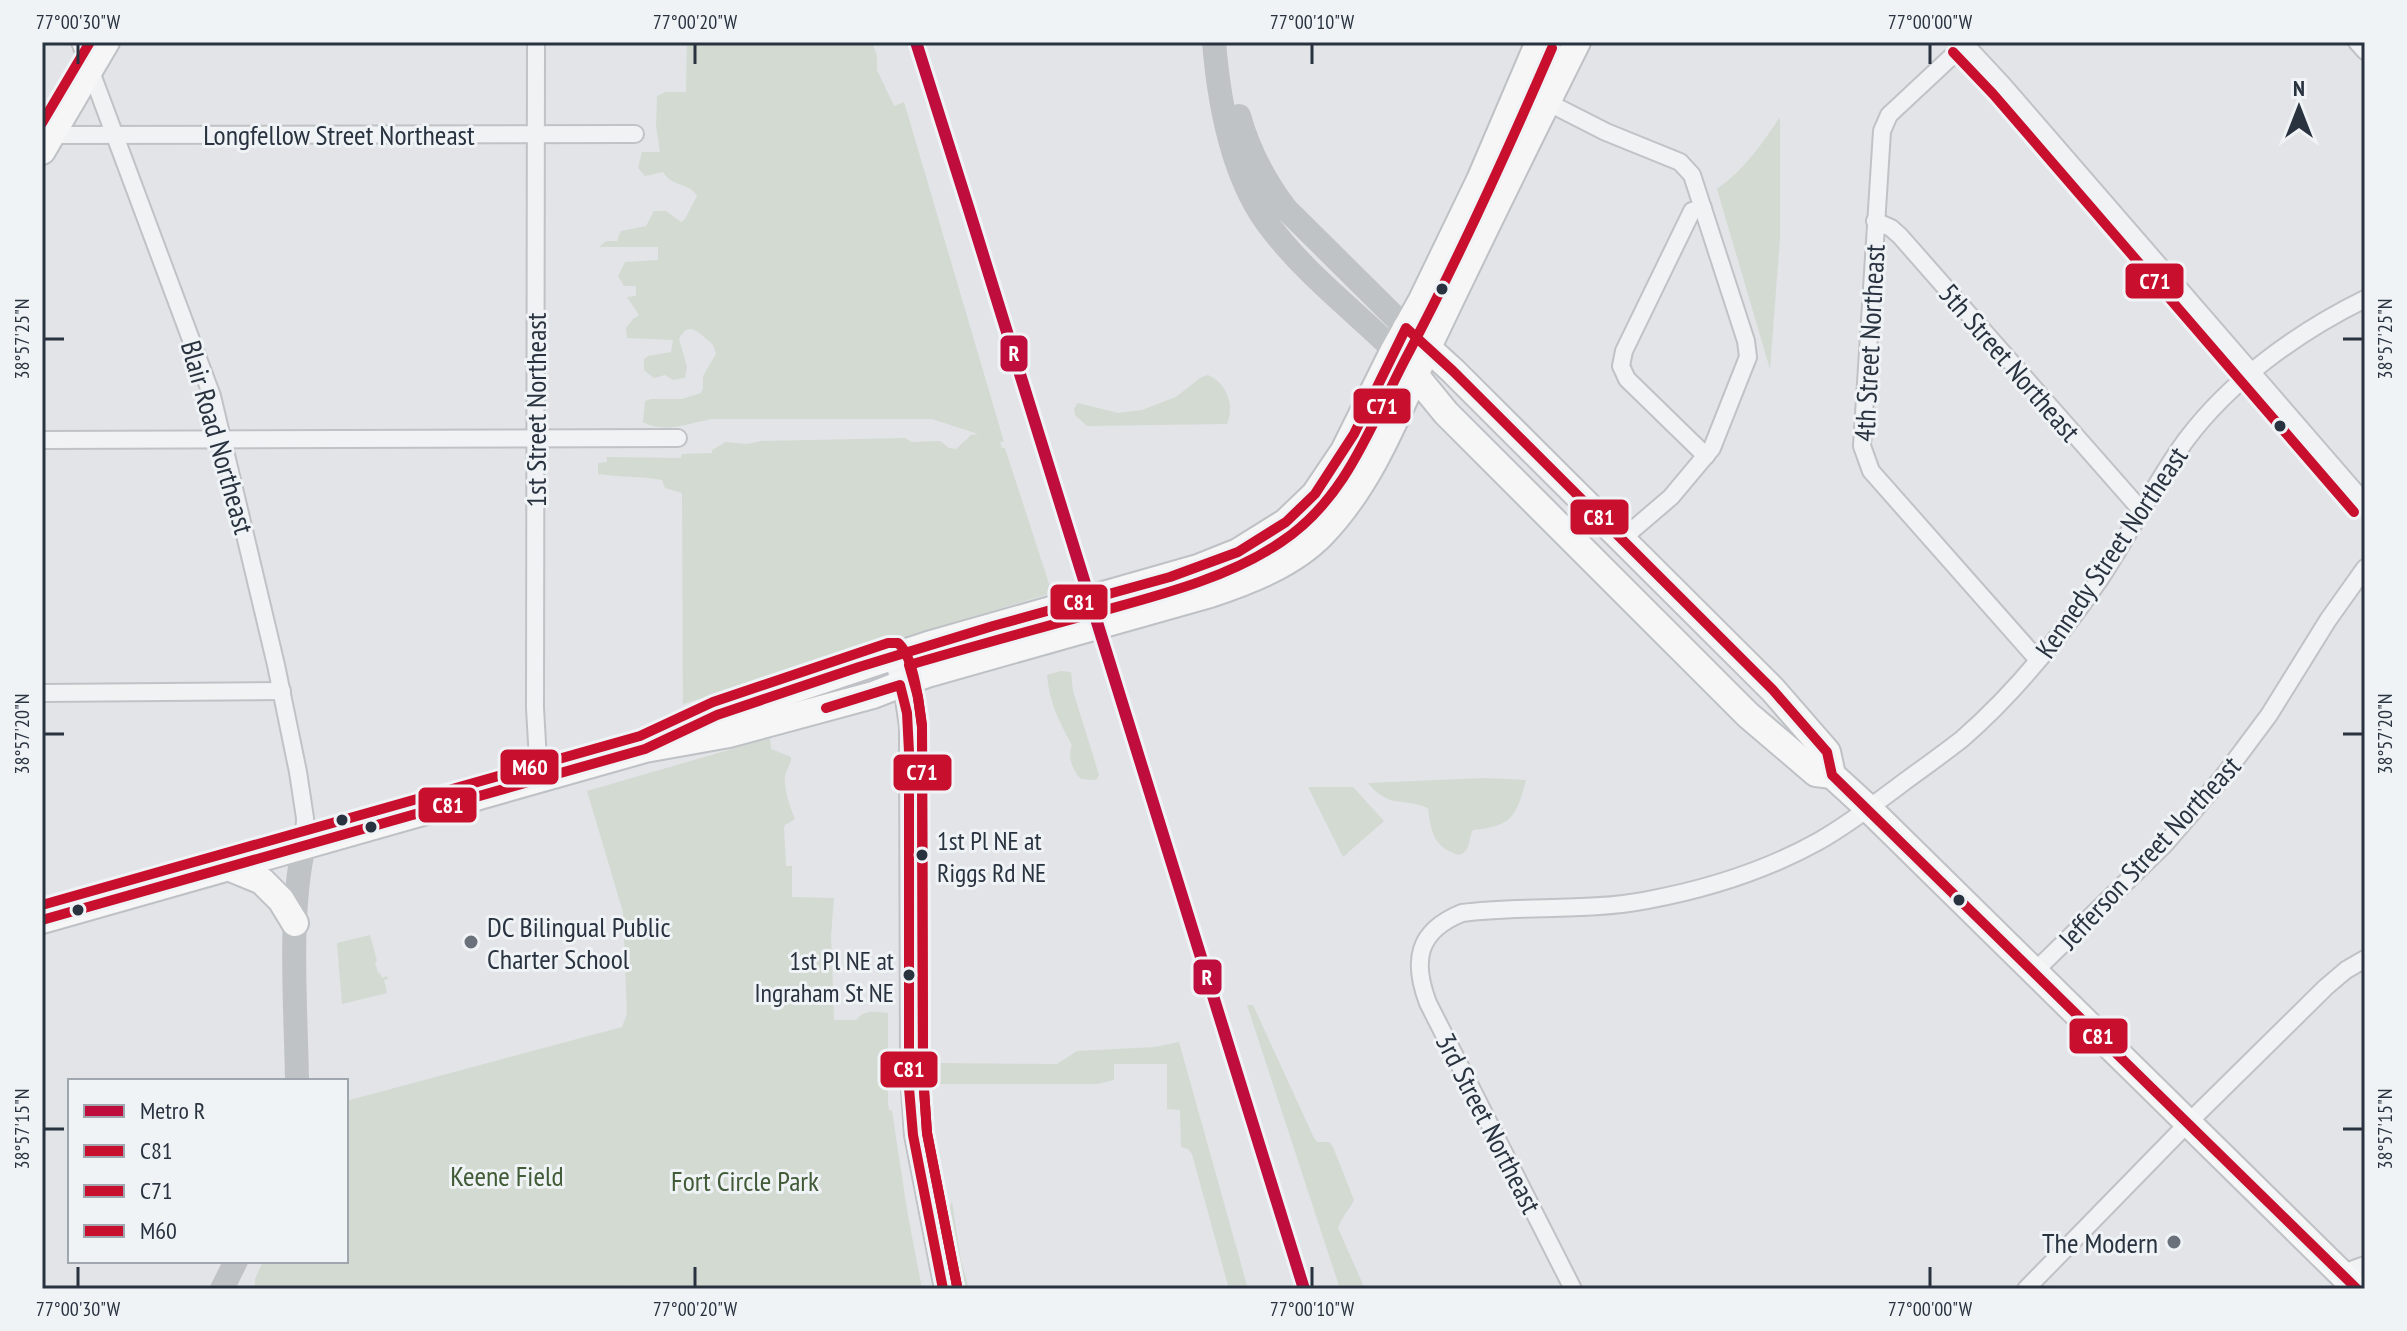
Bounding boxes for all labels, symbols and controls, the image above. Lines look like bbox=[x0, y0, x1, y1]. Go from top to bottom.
text: 77°00'30"W bbox=[36, 9, 121, 35]
text: 77°00'20"W bbox=[653, 9, 738, 35]
text: 77°00'10"W bbox=[1270, 9, 1355, 35]
text: 77°00'00"W bbox=[1888, 9, 1973, 35]
north arrow bbox=[2259, 68, 2339, 148]
text: N bbox=[2293, 74, 2305, 102]
street label: Longfellow Street Northeast bbox=[203, 116, 475, 153]
street label: 4th Street Northeast bbox=[1845, 243, 1893, 443]
line badge: C71 bbox=[2124, 262, 2185, 300]
text: C71 bbox=[2139, 267, 2171, 295]
street label: 5th Street Northeast bbox=[1931, 275, 2089, 449]
unlabelled marker bbox=[1434, 281, 1450, 297]
text: 38°57'25"N bbox=[9, 299, 35, 379]
text: 38°57'25"N bbox=[2372, 299, 2398, 379]
street label: 1st Street Northeast bbox=[517, 312, 554, 508]
line badge: R bbox=[999, 334, 1029, 373]
street label: Blair Road Northeast bbox=[173, 336, 263, 538]
text: R bbox=[1008, 339, 1020, 367]
line badge: C71 bbox=[1352, 387, 1412, 425]
text: C71 bbox=[1366, 392, 1398, 420]
unlabelled marker bbox=[2272, 418, 2288, 434]
street label: Kennedy Street Northeast bbox=[2026, 439, 2196, 665]
line badge: C81 bbox=[1569, 498, 1630, 536]
text: C81 bbox=[1583, 503, 1615, 531]
line badge: C81 bbox=[1049, 583, 1109, 621]
text: C81 bbox=[1063, 588, 1095, 616]
text: 38°57'20"N bbox=[9, 694, 35, 774]
text: 38°57'20"N bbox=[2372, 694, 2398, 774]
street label: Jefferson Street Northeast bbox=[2049, 747, 2248, 957]
line badge: M60 bbox=[499, 748, 560, 786]
text: M60 bbox=[512, 753, 548, 781]
line badge: C71 bbox=[892, 753, 953, 792]
text: C71 bbox=[906, 758, 938, 786]
line badge: C81 bbox=[417, 786, 478, 824]
text: C81 bbox=[432, 791, 464, 819]
unlabelled marker bbox=[334, 812, 350, 828]
unlabelled marker bbox=[363, 819, 379, 835]
place label: 1st Pl NE at Riggs Rd NE bbox=[937, 824, 1046, 889]
marker: 1st Pl NE at Riggs Rd NE bbox=[914, 847, 930, 863]
unlabelled marker bbox=[1951, 892, 1967, 908]
unlabelled marker bbox=[70, 902, 86, 918]
place label: DC Bilingual Public Charter School bbox=[487, 908, 670, 977]
marker: DC Bilingual Public Charter School bbox=[462, 933, 480, 951]
place label: 1st Pl NE at Ingraham St NE bbox=[755, 944, 894, 1009]
line badge: R bbox=[1192, 958, 1223, 996]
text: R bbox=[1201, 963, 1213, 991]
marker: 1st Pl NE at Ingraham St NE bbox=[901, 967, 917, 983]
line badge: C81 bbox=[2068, 1017, 2129, 1055]
text: C81 bbox=[2082, 1022, 2114, 1050]
street label: 3rd Street Northeast bbox=[1428, 1027, 1550, 1220]
line badge: C81 bbox=[879, 1050, 939, 1089]
text: C81 bbox=[893, 1055, 925, 1083]
legend bbox=[68, 1079, 348, 1263]
text: 38°57'15"N bbox=[9, 1089, 35, 1169]
text: 38°57'15"N bbox=[2372, 1089, 2398, 1169]
text: Metro R bbox=[140, 1095, 205, 1126]
text: C81 bbox=[140, 1135, 173, 1166]
park label: Keene Field bbox=[450, 1157, 564, 1194]
park label: Fort Circle Park bbox=[671, 1162, 819, 1199]
text: C71 bbox=[140, 1175, 173, 1206]
text: M60 bbox=[140, 1215, 177, 1246]
place label: The Modern bbox=[2042, 1224, 2158, 1261]
marker: The Modern bbox=[2165, 1233, 2183, 1251]
text: 77°00'30"W bbox=[36, 1296, 121, 1322]
text: 77°00'20"W bbox=[653, 1296, 738, 1322]
text: 77°00'10"W bbox=[1270, 1296, 1355, 1322]
text: 77°00'00"W bbox=[1888, 1296, 1973, 1322]

